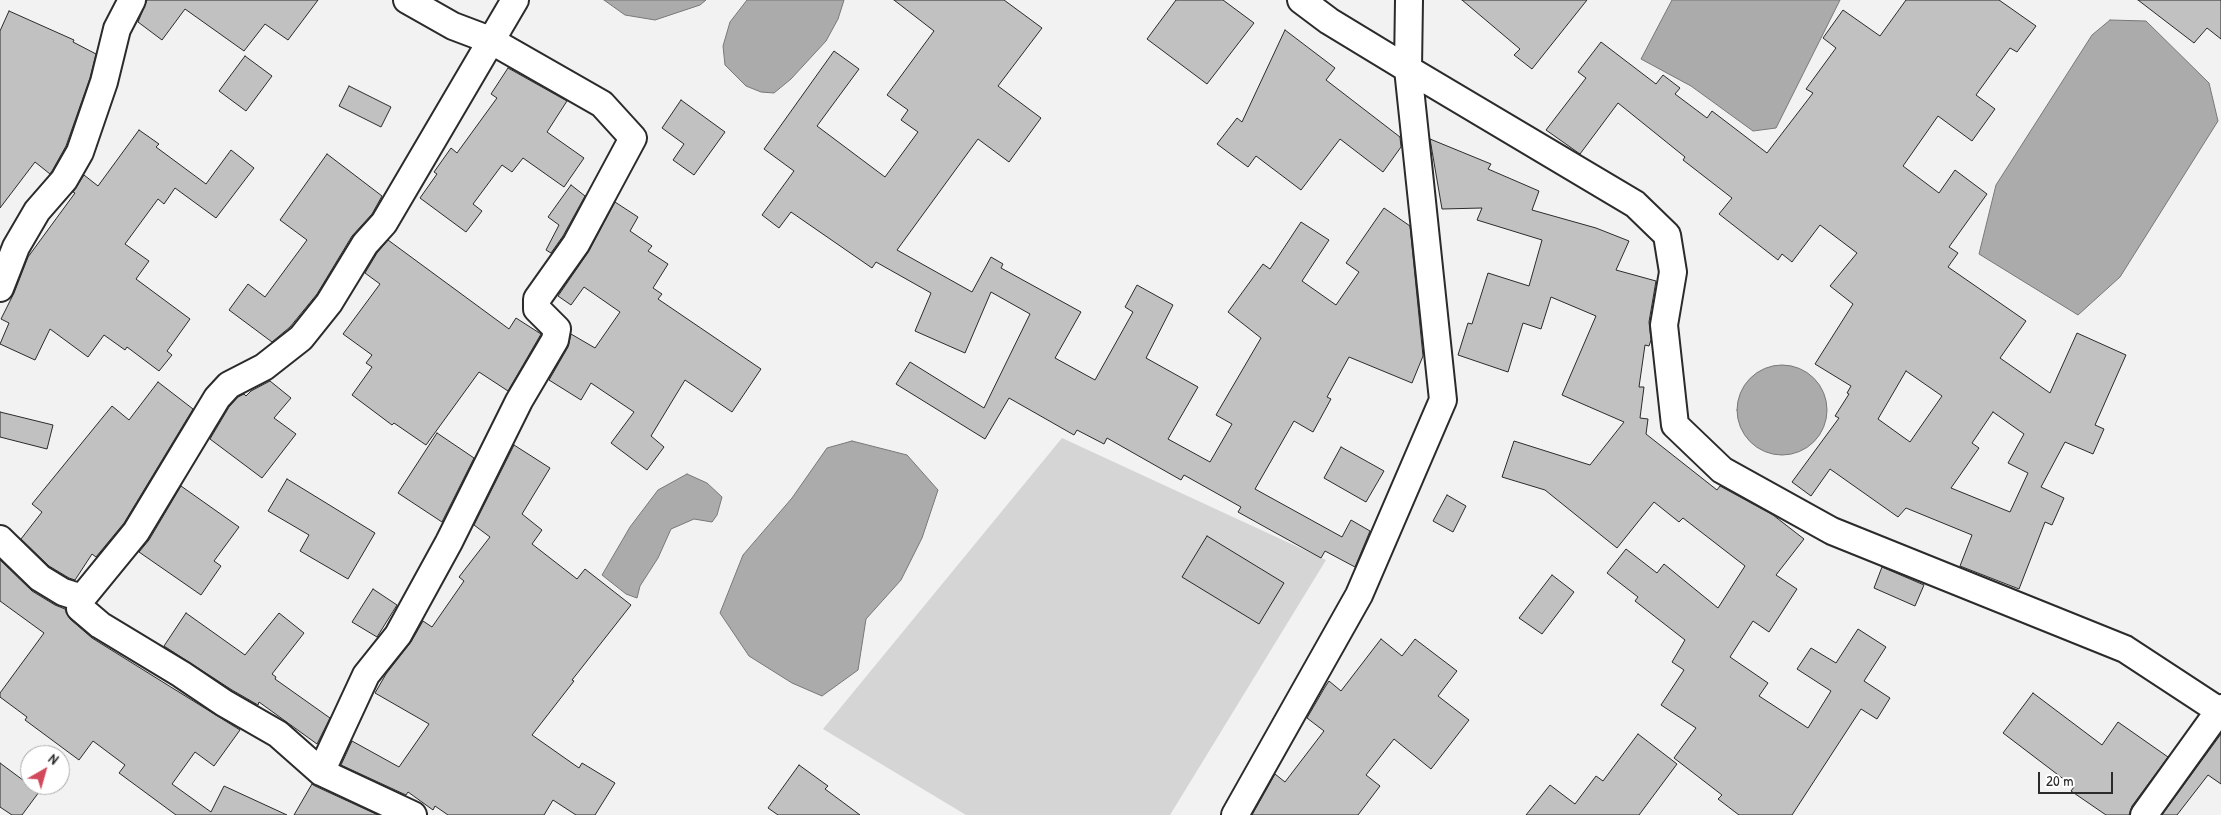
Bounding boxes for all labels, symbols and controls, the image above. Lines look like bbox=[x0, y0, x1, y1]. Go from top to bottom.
north arrow bbox=[20, 745, 70, 795]
text: N bbox=[45, 749, 63, 768]
scale bar bbox=[2041, 762, 2116, 794]
text: 20 m bbox=[2046, 770, 2073, 791]

